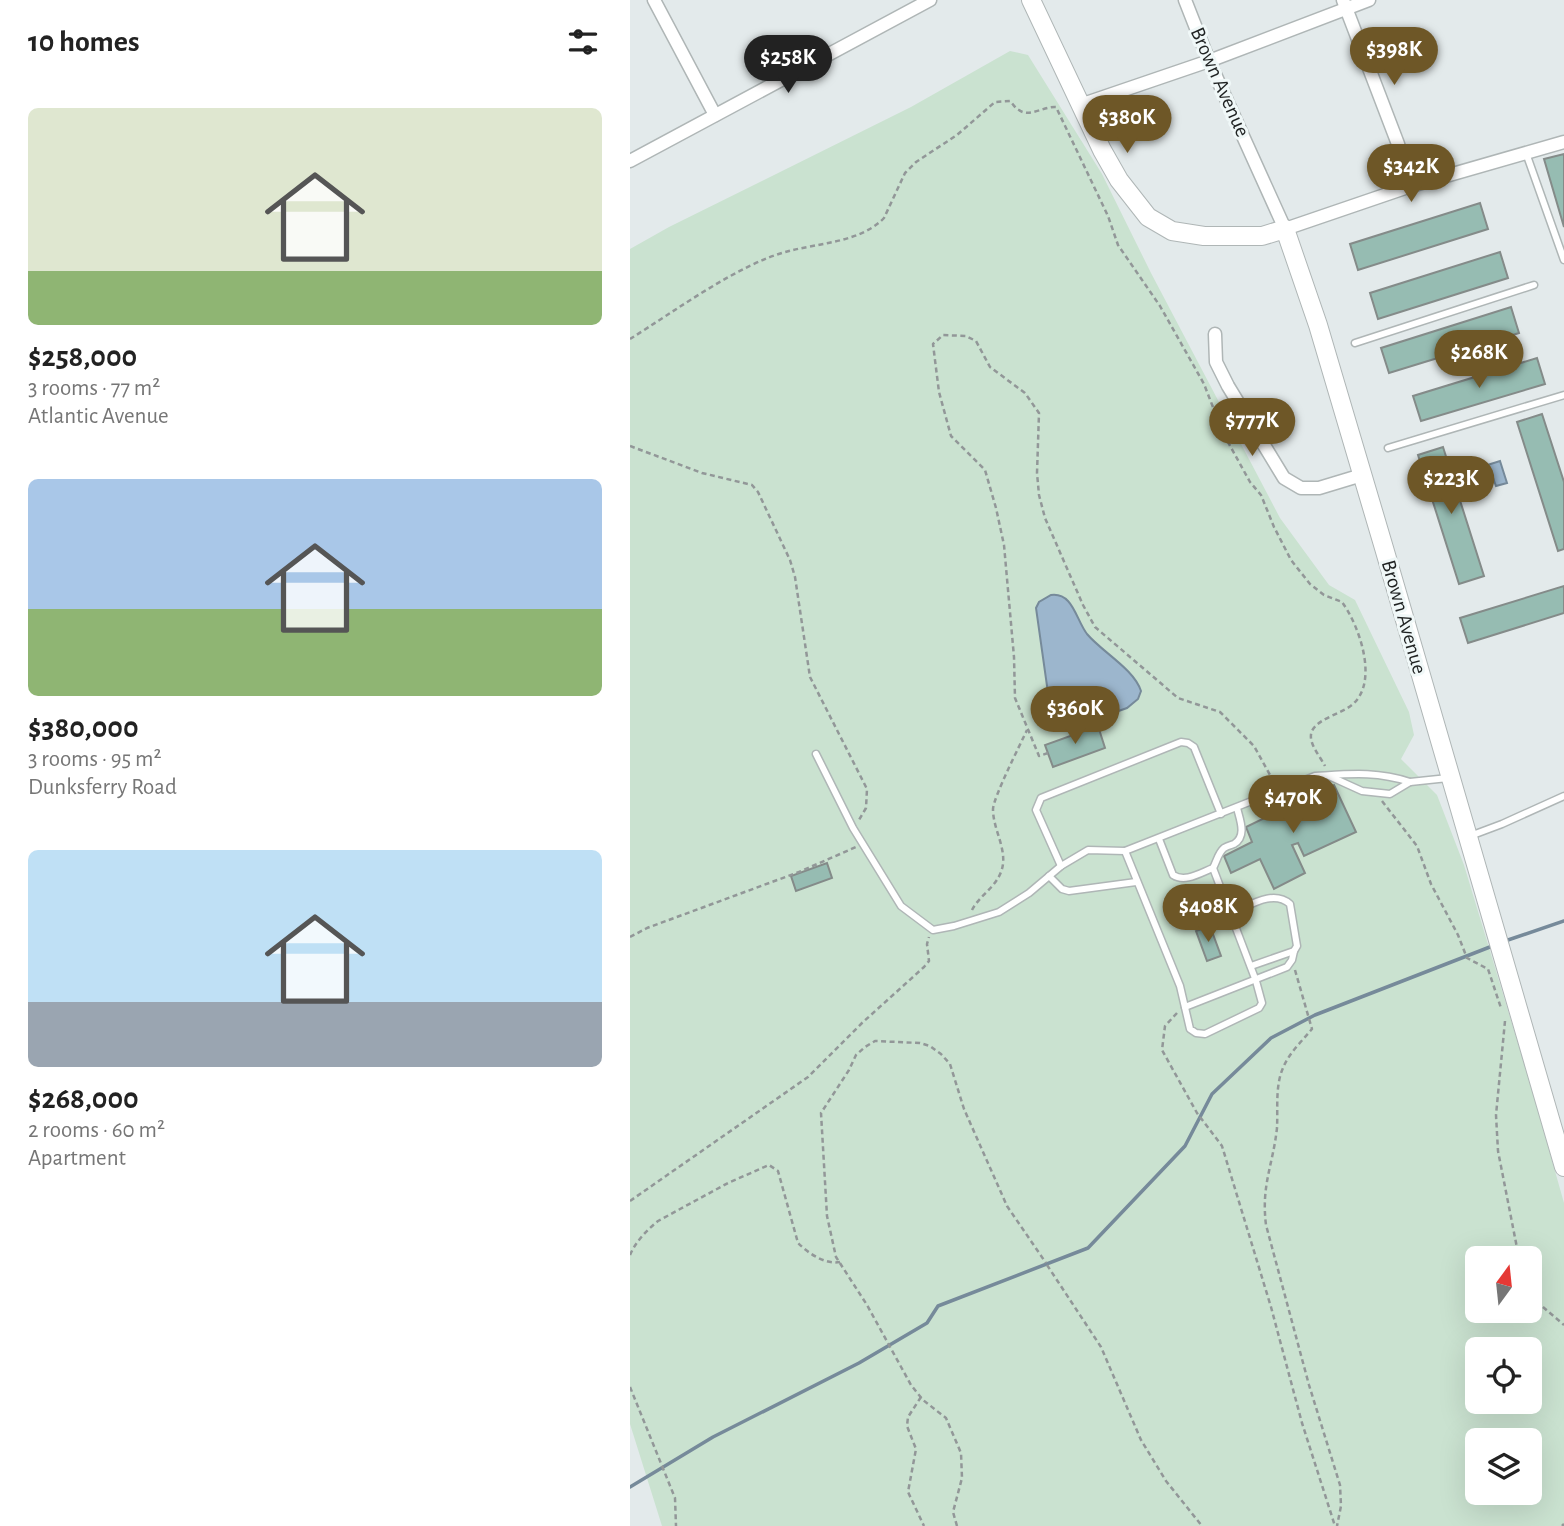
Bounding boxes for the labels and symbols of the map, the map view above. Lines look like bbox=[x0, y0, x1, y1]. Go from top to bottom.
street label: Brown Avenue bbox=[1187, 24, 1253, 140]
pin: $398K bbox=[1345, 28, 1443, 87]
pin: $258K bbox=[739, 36, 837, 95]
pin: $380K bbox=[1078, 96, 1176, 155]
pin: $342K bbox=[1362, 144, 1460, 204]
pin: $268K bbox=[1430, 330, 1528, 390]
pin: $777K bbox=[1203, 398, 1301, 458]
pin: $223K bbox=[1402, 456, 1500, 516]
street label: Brown Avenue bbox=[1378, 558, 1430, 676]
pin: $360K bbox=[1026, 686, 1124, 746]
pin: $470K bbox=[1244, 776, 1342, 835]
pin: $408K bbox=[1159, 884, 1257, 944]
north arrow bbox=[1465, 1246, 1542, 1323]

